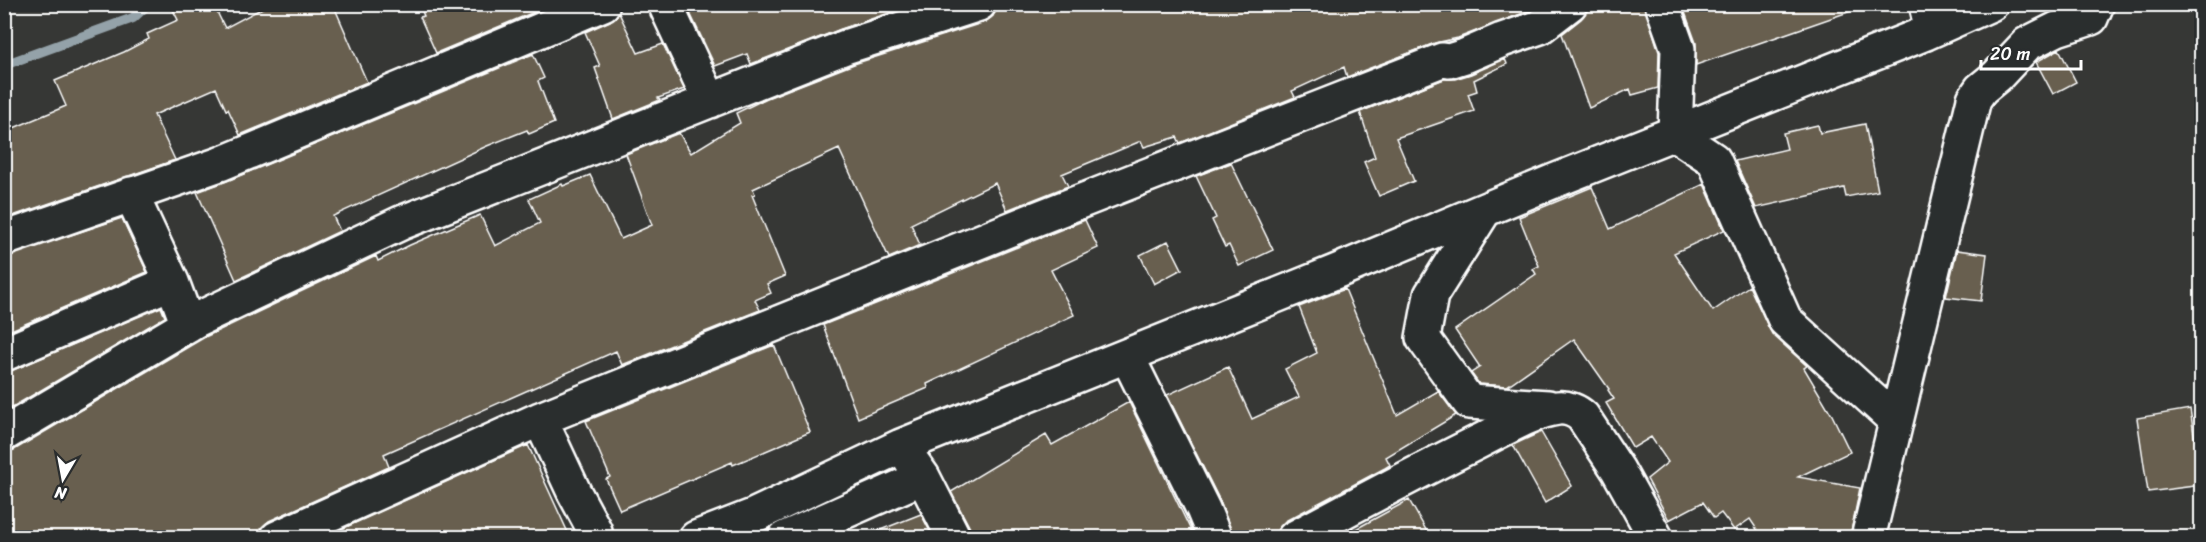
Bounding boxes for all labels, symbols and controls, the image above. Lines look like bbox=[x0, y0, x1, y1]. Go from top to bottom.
scale bar bbox=[1981, 33, 2082, 71]
text: 20 m bbox=[1990, 38, 2030, 70]
north arrow bbox=[33, 449, 93, 509]
text: N bbox=[52, 478, 69, 509]

